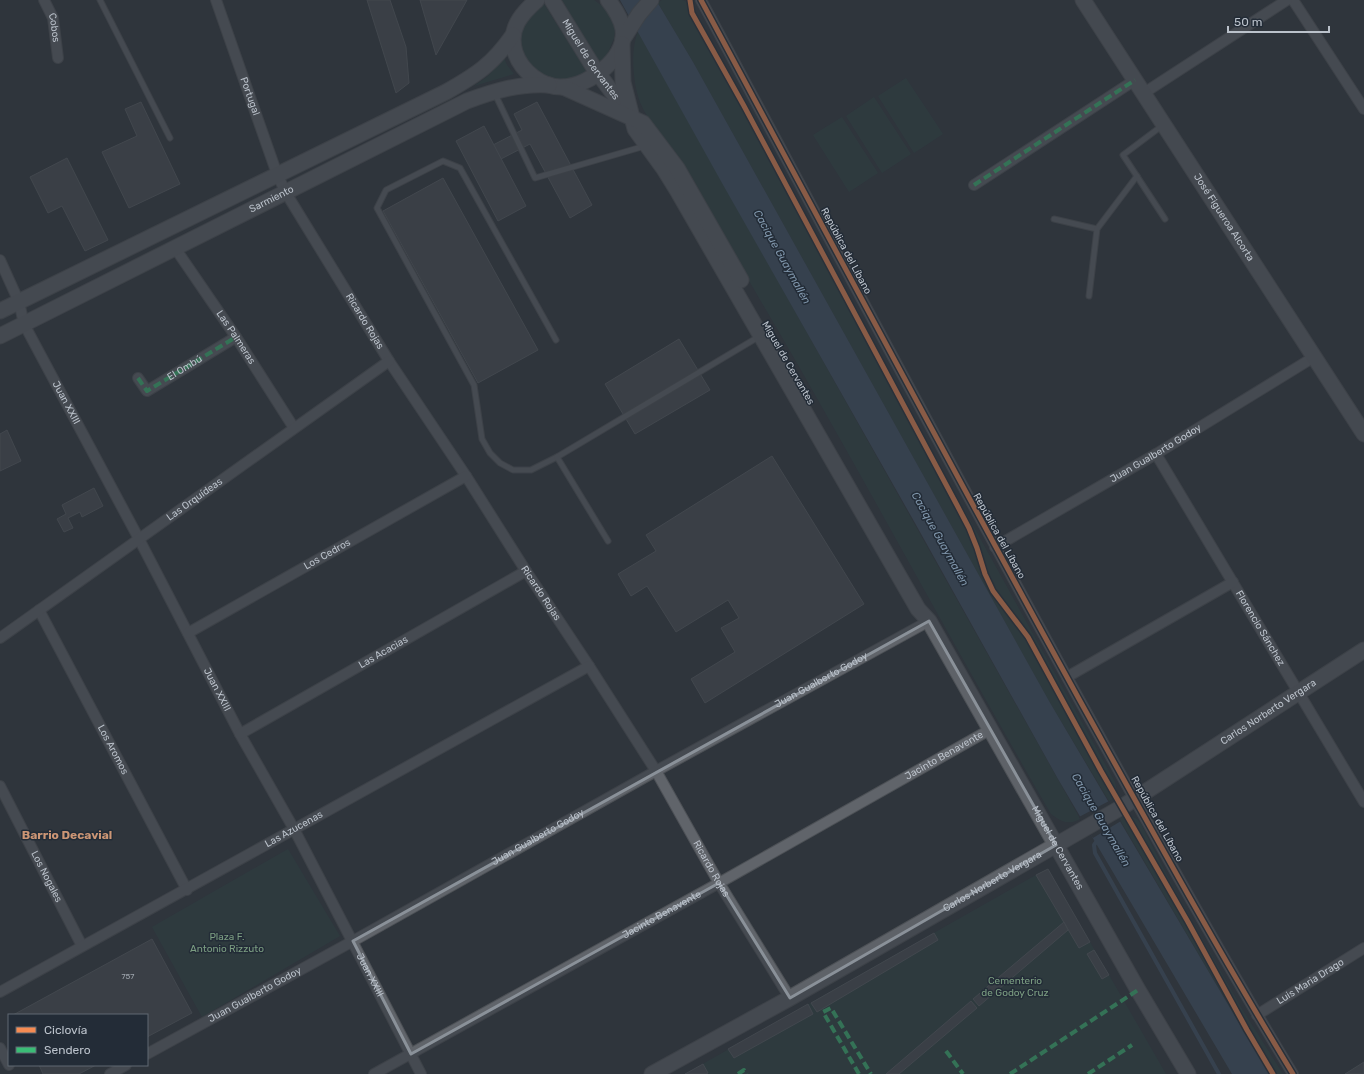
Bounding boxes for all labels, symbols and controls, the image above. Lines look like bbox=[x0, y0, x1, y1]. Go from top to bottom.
scale bar bbox=[1228, 8, 1329, 34]
street label: Cobos bbox=[46, 11, 62, 43]
text: 50 m bbox=[1234, 15, 1262, 29]
street label: Miguel de Cervantes bbox=[559, 17, 622, 102]
street label: Portugal bbox=[237, 75, 262, 117]
street label: José Figueroa Alcorta bbox=[1191, 171, 1257, 263]
street label: Sarmiento bbox=[247, 183, 296, 216]
street label: República del Líbano bbox=[818, 206, 874, 296]
water label: Cacique Guaymallén bbox=[751, 208, 813, 307]
street label: Ricardo Rojas bbox=[343, 291, 386, 352]
street label: Las Palmeras bbox=[214, 308, 258, 366]
street label: Miguel de Cervantes bbox=[759, 319, 817, 407]
street label: El Ombú bbox=[165, 353, 204, 383]
street label: Juan XXIII bbox=[50, 379, 83, 426]
street label: Juan Gualberto Godoy bbox=[1108, 421, 1204, 485]
street label: Las Orquídeas bbox=[164, 475, 225, 523]
water label: Cacique Guaymallén bbox=[909, 490, 971, 589]
street label: República del Líbano bbox=[970, 491, 1028, 581]
street label: Los Cedros bbox=[302, 536, 353, 572]
street label: Ricardo Rojas bbox=[518, 564, 563, 623]
street label: Florencio Sánchez bbox=[1233, 588, 1287, 668]
street label: Las Acacias bbox=[357, 634, 410, 671]
street label: Juan Gualberto Godoy bbox=[773, 650, 870, 711]
street label: Juan XXIII bbox=[201, 666, 233, 713]
street label: Carlos Norberto Vergara bbox=[1218, 677, 1318, 747]
street label: Los Aromos bbox=[95, 723, 131, 777]
street label: Jacinto Benavente bbox=[903, 728, 986, 783]
water label: Cacique Guaymallén bbox=[1069, 771, 1133, 869]
street label: República del Líbano bbox=[1128, 774, 1186, 864]
street label: Miguel de Cervantes bbox=[1029, 804, 1086, 892]
street label: Juan Gualberto Godoy bbox=[490, 806, 587, 868]
street label: Las Azucenas bbox=[263, 809, 325, 850]
district label: Barrio Decavial bbox=[22, 828, 112, 842]
street label: Ricardo Rojas bbox=[690, 838, 732, 899]
street label: Los Nogales bbox=[28, 849, 65, 905]
street label: Carlos Norberto Vergara bbox=[941, 849, 1044, 915]
street label: Jacinto Benavente bbox=[620, 888, 704, 941]
park label: Plaza F. Antonio Rizzuto bbox=[190, 931, 264, 955]
street label: Juan XXIII bbox=[354, 951, 386, 999]
street label: Luis Maria Drago bbox=[1275, 956, 1346, 1007]
street label: Juan Gualberto Godoy bbox=[206, 964, 304, 1025]
house number: 757 bbox=[122, 972, 134, 981]
park label: Cementerio de Godoy Cruz bbox=[981, 975, 1049, 999]
legend bbox=[8, 1014, 148, 1066]
text: Ciclovía bbox=[44, 1023, 87, 1037]
text: Sendero bbox=[44, 1043, 91, 1057]

